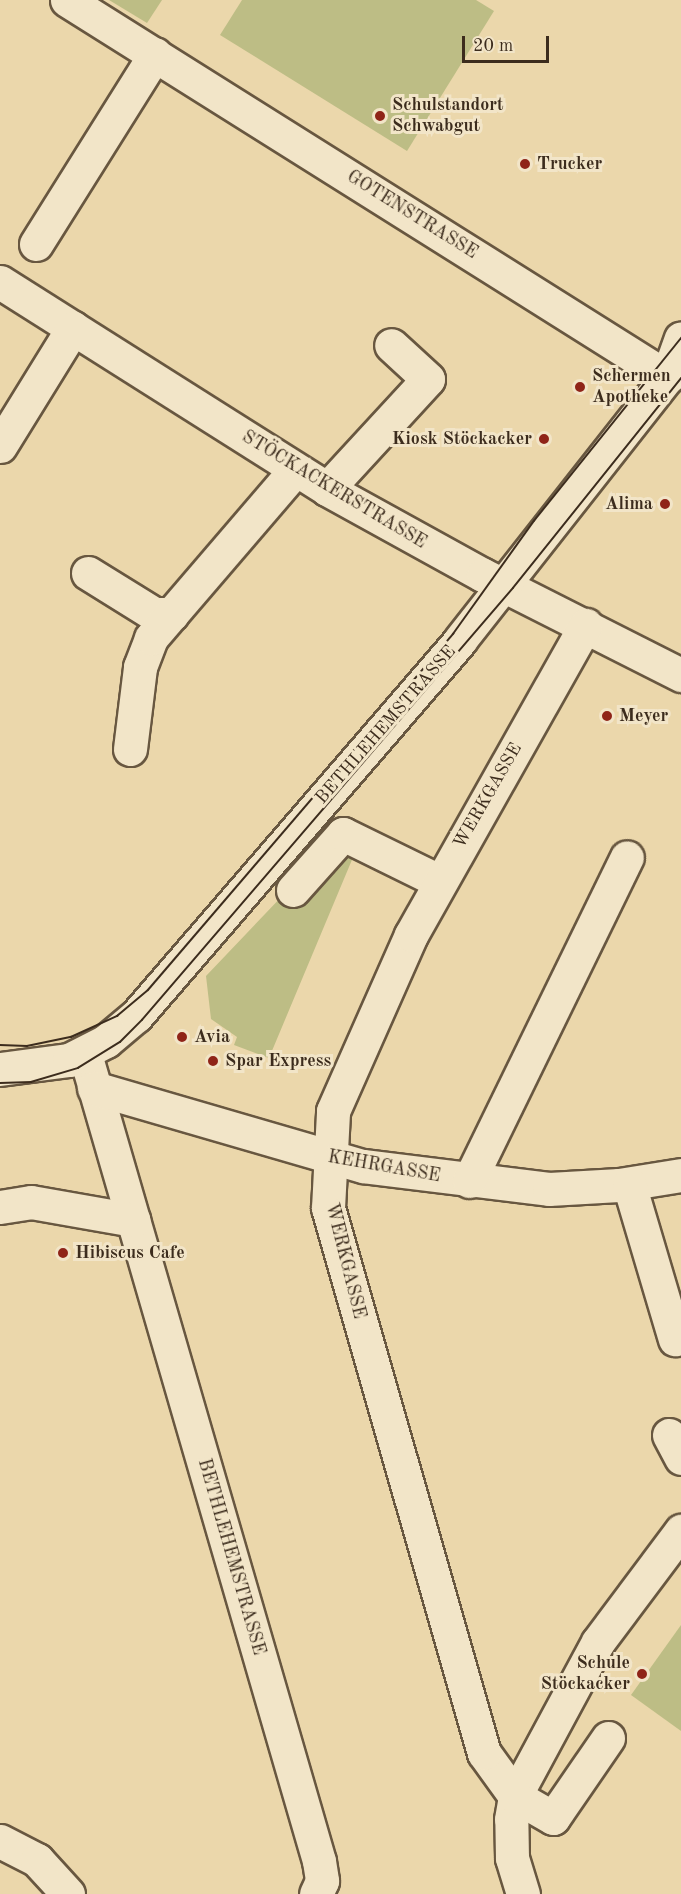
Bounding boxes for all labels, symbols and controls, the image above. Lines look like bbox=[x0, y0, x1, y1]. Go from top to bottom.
scale bar bbox=[465, 24, 552, 62]
text: 20 m bbox=[473, 37, 513, 55]
place label: Schulstandort Schwabgut bbox=[392, 95, 504, 138]
marker: Schulstandort Schwabgut bbox=[373, 109, 387, 123]
place label: Trucker bbox=[537, 153, 602, 175]
marker: Trucker bbox=[518, 157, 532, 171]
street label: GOTENSTRASSE bbox=[343, 166, 481, 264]
place label: Schermen Apotheke bbox=[592, 366, 671, 409]
marker: Schermen Apotheke bbox=[573, 380, 587, 394]
street label: STÖCKACKERSTRASSE bbox=[238, 426, 430, 554]
place label: Kiosk Stöckacker bbox=[392, 428, 532, 450]
marker: Kiosk Stöckacker bbox=[537, 432, 551, 446]
place label: Alima bbox=[605, 493, 653, 515]
marker: Alima bbox=[658, 497, 672, 511]
street label: BETHLEHEMSTRASSE bbox=[311, 641, 461, 809]
place label: Meyer bbox=[619, 705, 668, 727]
marker: Meyer bbox=[600, 709, 614, 723]
street label: WERKGASSE bbox=[449, 739, 527, 853]
place label: Avia bbox=[194, 1026, 230, 1048]
marker: Avia bbox=[175, 1030, 189, 1044]
place label: Spar Express bbox=[225, 1050, 331, 1072]
marker: Spar Express bbox=[206, 1054, 220, 1068]
street label: KEHRGASSE bbox=[326, 1146, 442, 1188]
street label: WERKGASSE bbox=[320, 1201, 370, 1321]
place label: Hibiscus Cafe bbox=[75, 1242, 185, 1264]
marker: Hibiscus Cafe bbox=[56, 1246, 70, 1260]
street label: BETHLEHEMSTRASSE bbox=[193, 1456, 269, 1658]
place label: Schule Stöckacker bbox=[541, 1653, 630, 1696]
marker: Schule Stöckacker bbox=[635, 1667, 649, 1681]

